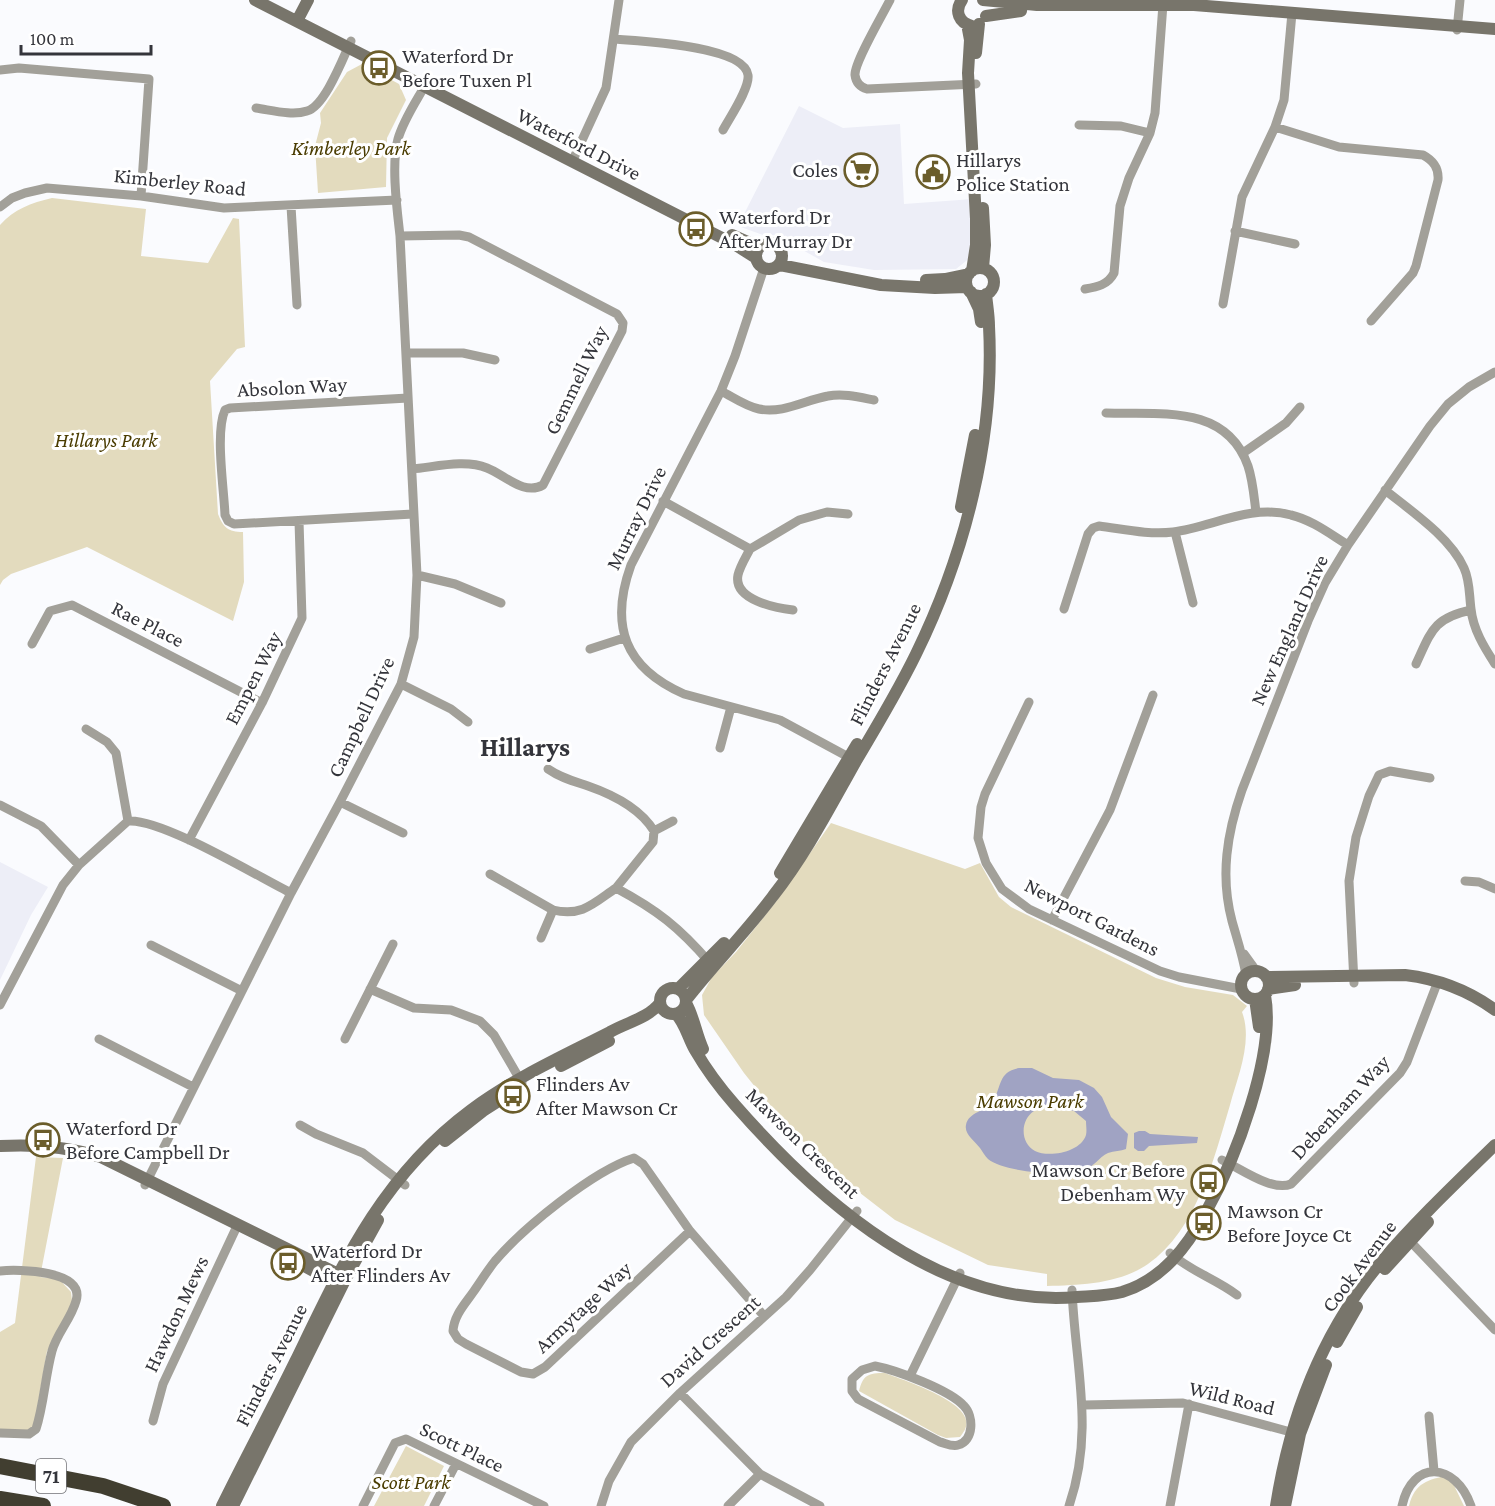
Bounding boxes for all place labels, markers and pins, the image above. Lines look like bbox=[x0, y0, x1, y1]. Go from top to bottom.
place label: Waterford Dr Before Tuxen Pl bbox=[402, 44, 532, 92]
bus stop icon: Waterford Dr Before Tuxen Pl bbox=[361, 50, 397, 86]
place label: Hillarys Police Station bbox=[956, 148, 1070, 196]
supermarket icon: Coles bbox=[843, 152, 879, 188]
public building icon: Hillarys Police Station bbox=[915, 154, 951, 190]
place label: Coles bbox=[792, 158, 838, 182]
place label: Waterford Dr After Murray Dr bbox=[719, 205, 853, 253]
bus stop icon: Waterford Dr After Murray Dr bbox=[678, 211, 714, 247]
place label: Flinders Av After Mawson Cr bbox=[536, 1072, 678, 1120]
bus stop icon: Flinders Av After Mawson Cr bbox=[495, 1078, 531, 1114]
place label: Waterford Dr Before Campbell Dr bbox=[66, 1116, 230, 1164]
bus stop icon: Waterford Dr Before Campbell Dr bbox=[25, 1122, 61, 1158]
place label: Mawson Cr Before Debenham Wy bbox=[1031, 1158, 1185, 1206]
bus stop icon: Mawson Cr Before Debenham Wy bbox=[1190, 1164, 1226, 1200]
place label: Mawson Cr Before Joyce Ct bbox=[1227, 1199, 1353, 1247]
bus stop icon: Mawson Cr Before Joyce Ct bbox=[1186, 1205, 1222, 1241]
place label: Waterford Dr After Flinders Av bbox=[311, 1239, 451, 1287]
bus stop icon: Waterford Dr After Flinders Av bbox=[270, 1245, 306, 1281]

